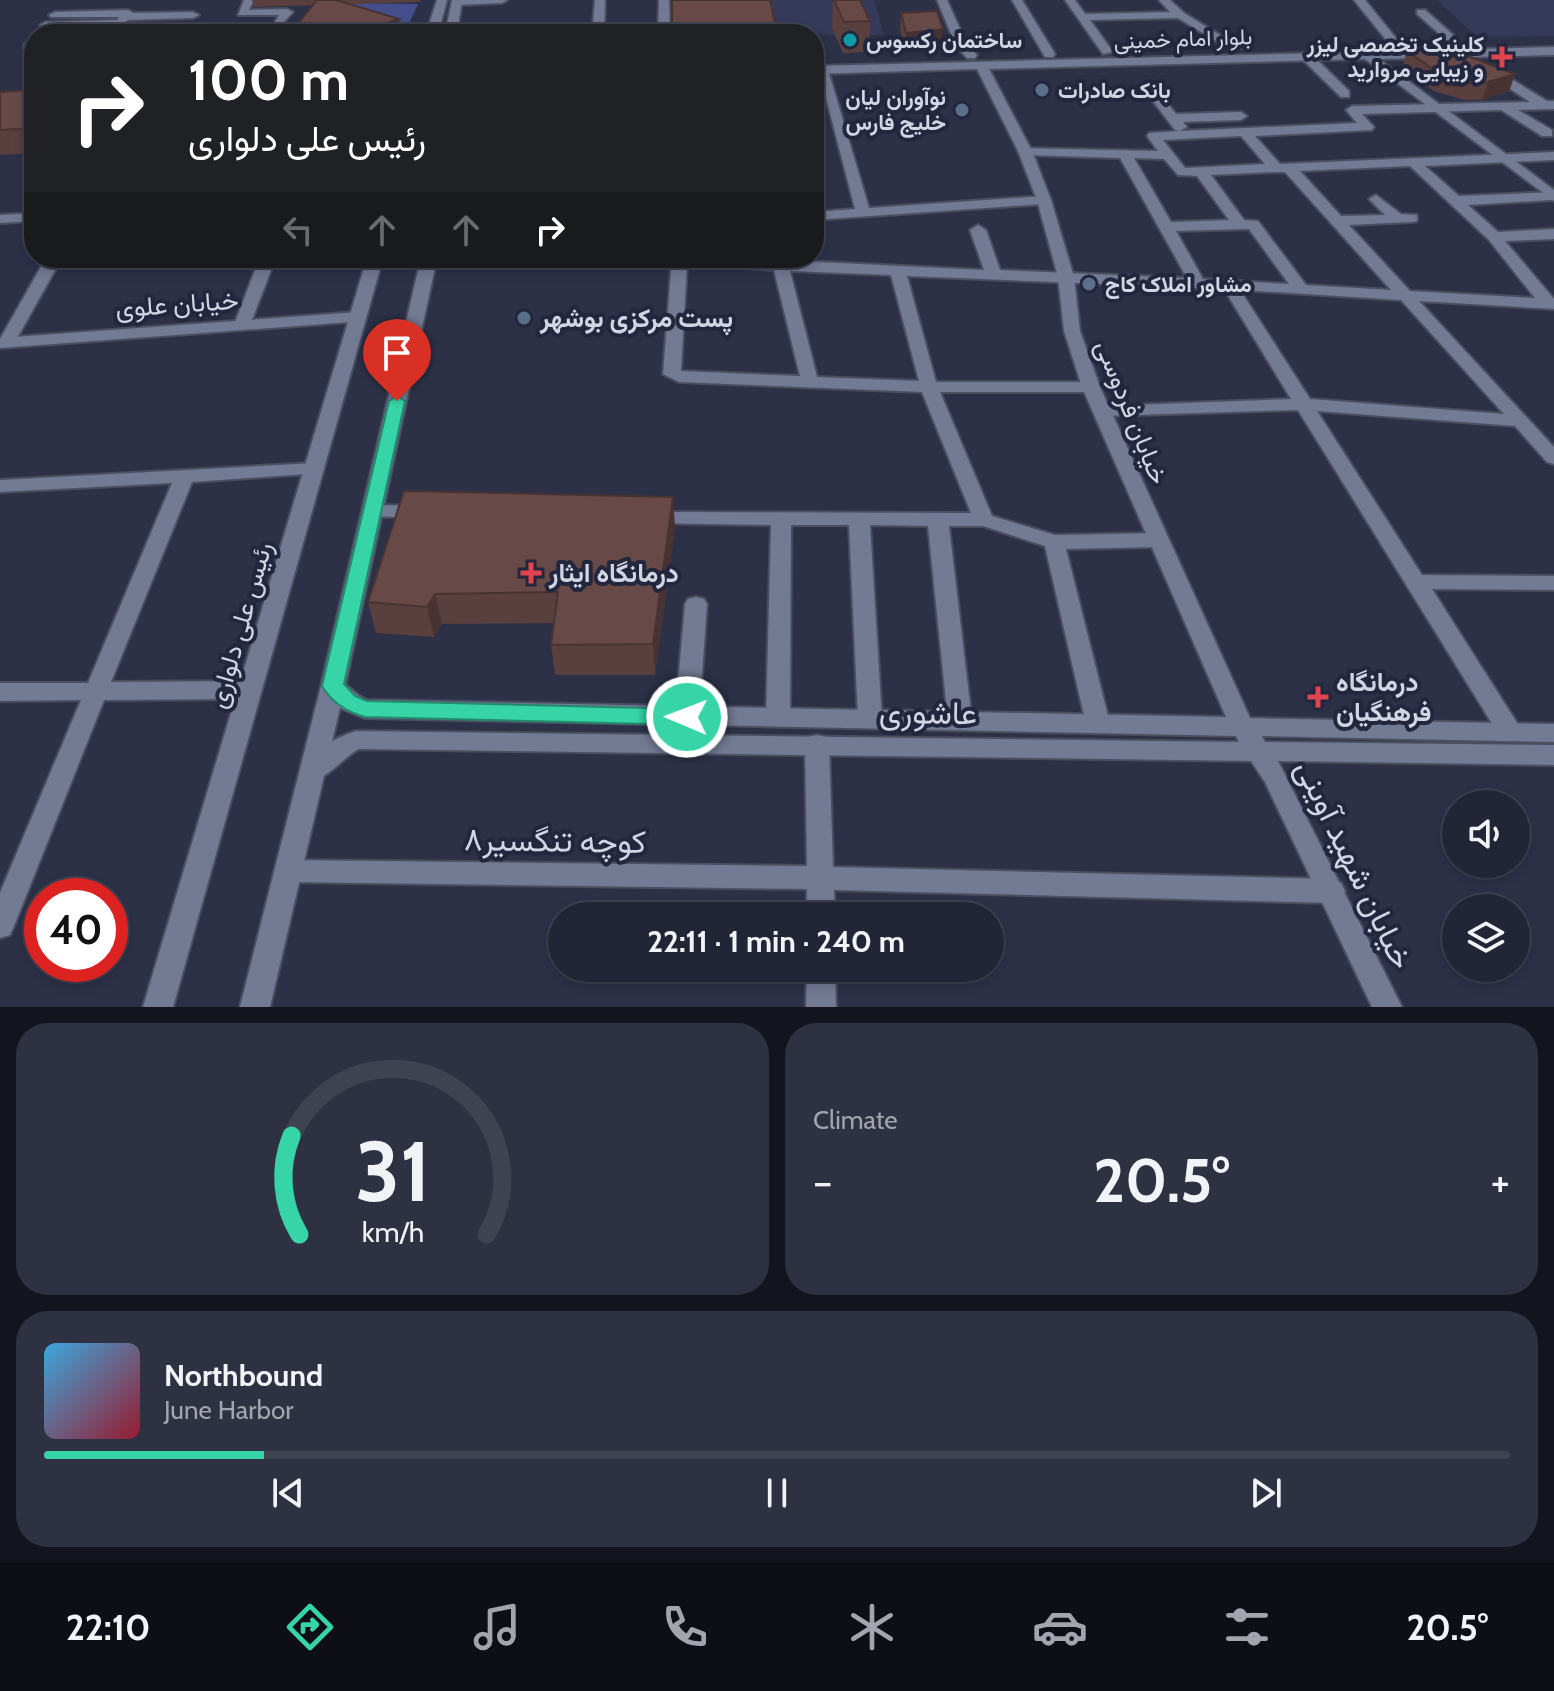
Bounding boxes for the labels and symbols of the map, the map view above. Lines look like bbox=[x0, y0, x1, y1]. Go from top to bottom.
street label: بلوار امام خمینی bbox=[1113, 23, 1253, 56]
place label: ساختمان رکسوس bbox=[866, 27, 1022, 54]
marker: ساختمان رکسوس bbox=[841, 31, 859, 49]
place label: کلینیک تخصصی لیزر و زیبایی مروارید bbox=[1306, 31, 1484, 83]
marker: کلینیک تخصصی لیزر و زیبایی مروارید bbox=[1491, 46, 1513, 68]
place label: بانک صادرات bbox=[1058, 77, 1171, 104]
marker: بانک صادرات bbox=[1033, 81, 1051, 99]
place label: نوآوران لیان خلیج فارس bbox=[845, 84, 946, 138]
marker: نوآوران لیان خلیج فارس bbox=[953, 101, 971, 119]
place label: مشاور املاک کاج bbox=[1105, 271, 1252, 299]
marker: مشاور املاک کاج bbox=[1080, 275, 1098, 293]
street label: خیابان علوی bbox=[114, 284, 240, 324]
place label: پست مرکزی بوشهر bbox=[539, 302, 733, 336]
marker: پست مرکزی بوشهر bbox=[515, 309, 533, 327]
pin bbox=[363, 319, 431, 401]
street label: خیابان فردوسی bbox=[1089, 335, 1175, 489]
street label: رئیس علی دلواری bbox=[201, 538, 279, 712]
place label: درمانگاه ایثار bbox=[548, 557, 679, 589]
marker: درمانگاه ایثار bbox=[520, 562, 542, 584]
place label: درمانگاه فرهنگیان bbox=[1336, 666, 1431, 728]
position arrow bbox=[645, 675, 729, 759]
marker: درمانگاه فرهنگیان bbox=[1307, 686, 1329, 708]
street label: عاشوری bbox=[879, 692, 977, 733]
street label: خیابان شهید آوینی bbox=[1287, 753, 1423, 976]
street label: کوچه تنگسیر۸ bbox=[463, 819, 646, 864]
speed limit sign: 40 bbox=[24, 878, 128, 982]

